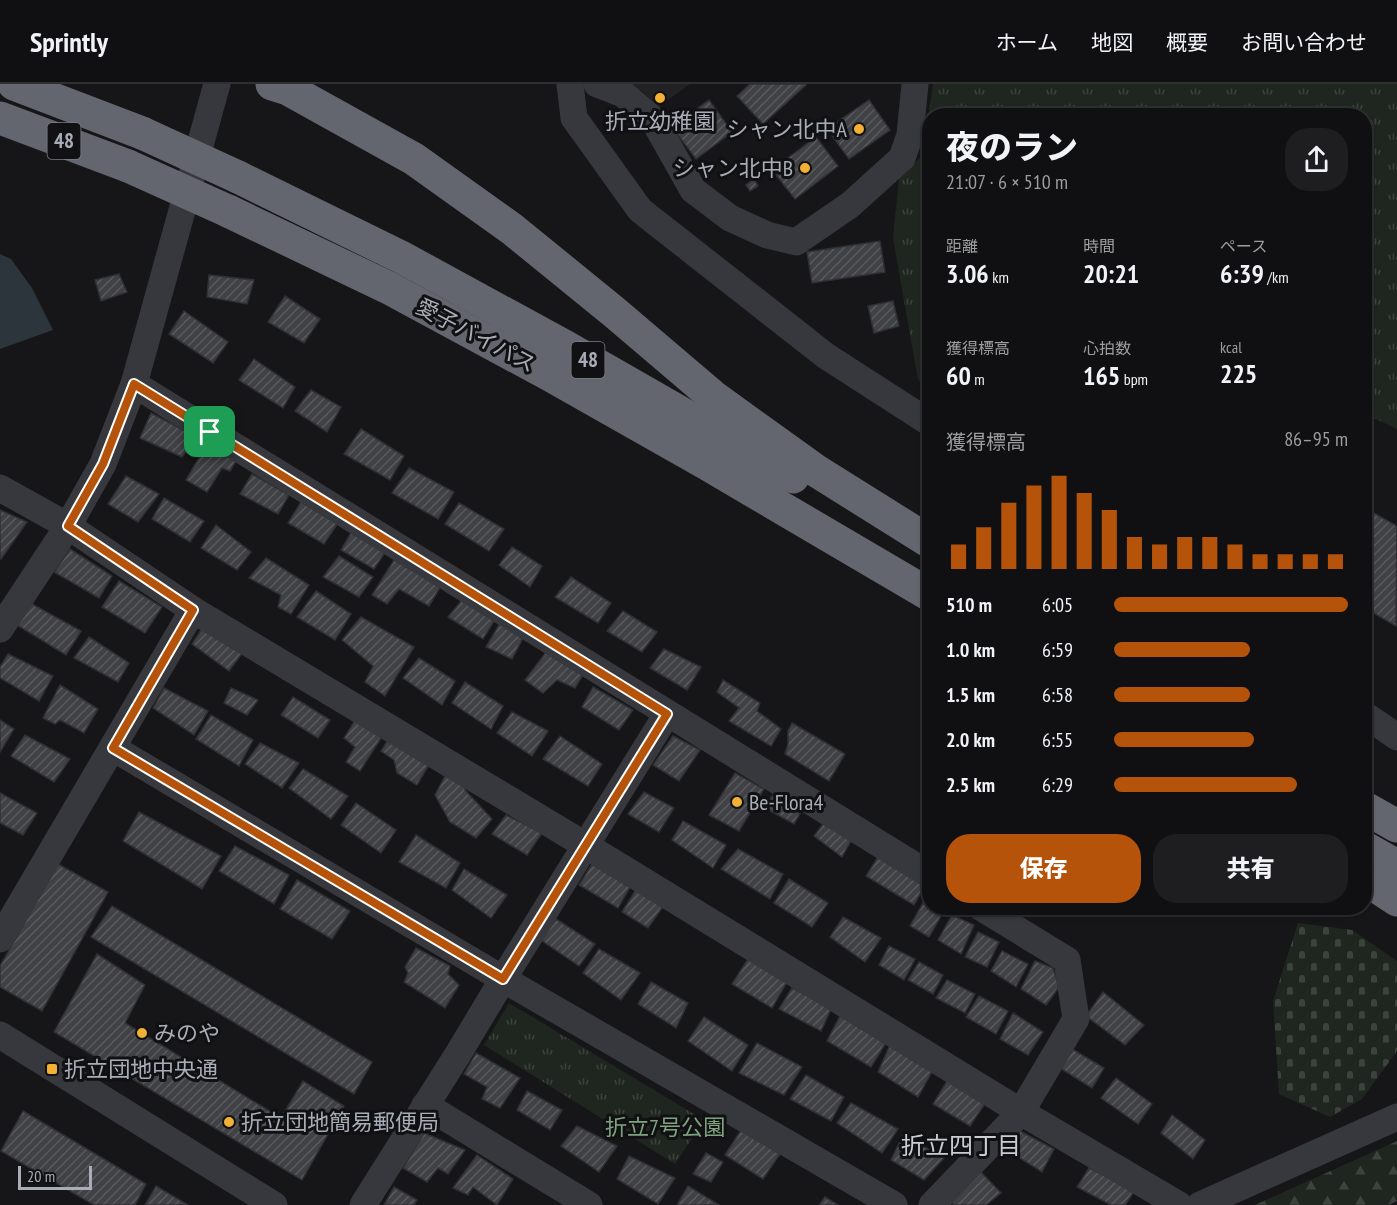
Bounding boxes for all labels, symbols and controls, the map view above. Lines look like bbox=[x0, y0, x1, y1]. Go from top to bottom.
text: Sprintly bbox=[30, 23, 108, 60]
text: ホーム bbox=[996, 29, 1058, 56]
text: 地図 bbox=[1091, 29, 1133, 56]
text: 概要 bbox=[1166, 29, 1208, 56]
text: お問い合わせ bbox=[1241, 29, 1367, 56]
marker: 折立幼稚園 bbox=[653, 91, 667, 105]
place label: 折立幼稚園 bbox=[605, 107, 715, 135]
place label: シャン北中A bbox=[727, 115, 848, 143]
marker: シャン北中A bbox=[852, 122, 866, 136]
road number: 48 bbox=[48, 123, 80, 159]
text: 夜のラン bbox=[946, 125, 1078, 168]
button: share bbox=[1285, 128, 1348, 191]
place label: シャン北中B bbox=[673, 154, 793, 182]
marker: シャン北中B bbox=[798, 161, 812, 175]
text: 21:07 · 6 × 510 m bbox=[946, 169, 1068, 195]
text: 距離 bbox=[946, 236, 978, 256]
text: 時間 bbox=[1083, 236, 1115, 256]
text: ペース bbox=[1220, 236, 1267, 256]
text: 3.06 bbox=[946, 257, 989, 290]
text: 20:21 bbox=[1083, 257, 1139, 290]
text: 6:39 bbox=[1220, 257, 1264, 290]
text: km bbox=[989, 267, 1009, 287]
text: /km bbox=[1264, 267, 1289, 287]
street label: 愛子バイパス bbox=[411, 292, 541, 378]
text: kcal bbox=[1220, 337, 1242, 357]
text: 獲得標高 bbox=[946, 338, 1010, 358]
text: 心拍数 bbox=[1083, 338, 1131, 358]
road number: 48 bbox=[572, 342, 604, 378]
text: 225 bbox=[1220, 357, 1257, 390]
text: 60 bbox=[946, 359, 971, 392]
text: 165 bbox=[1083, 359, 1120, 392]
text: m bbox=[971, 369, 985, 389]
text: bpm bbox=[1120, 369, 1148, 389]
pin bbox=[184, 406, 235, 457]
icon: arrive bbox=[193, 415, 226, 448]
text: 86–95 m bbox=[1284, 426, 1348, 452]
text: 獲得標高 bbox=[946, 429, 1026, 455]
text: 510 m bbox=[946, 592, 992, 618]
text: 6:05 bbox=[1042, 592, 1073, 618]
text: 1.0 km bbox=[946, 637, 995, 663]
text: 6:59 bbox=[1042, 637, 1073, 663]
text: 1.5 km bbox=[946, 682, 995, 708]
text: 6:58 bbox=[1042, 682, 1073, 708]
text: 2.0 km bbox=[946, 727, 995, 753]
text: 6:55 bbox=[1042, 727, 1073, 753]
text: 2.5 km bbox=[946, 772, 995, 798]
text: 6:29 bbox=[1042, 772, 1073, 798]
place label: Be-Flora4 bbox=[749, 788, 823, 816]
marker: Be-Flora4 bbox=[730, 795, 744, 809]
button: 保存 bbox=[946, 834, 1141, 903]
button: 共有 bbox=[1153, 834, 1348, 903]
place label: みのや bbox=[154, 1019, 220, 1047]
marker: みのや bbox=[135, 1026, 149, 1040]
place label: 折立団地中央通 bbox=[64, 1055, 218, 1083]
marker: 折立団地中央通 bbox=[45, 1062, 59, 1076]
place label: 折立団地簡易郵便局 bbox=[241, 1108, 439, 1136]
park label: 折立7号公園 bbox=[605, 1113, 725, 1141]
marker: 折立団地簡易郵便局 bbox=[222, 1115, 236, 1129]
district label: 折立四丁目 bbox=[901, 1130, 1021, 1161]
scale bar bbox=[18, 1163, 92, 1190]
text: 20 m bbox=[27, 1166, 55, 1186]

